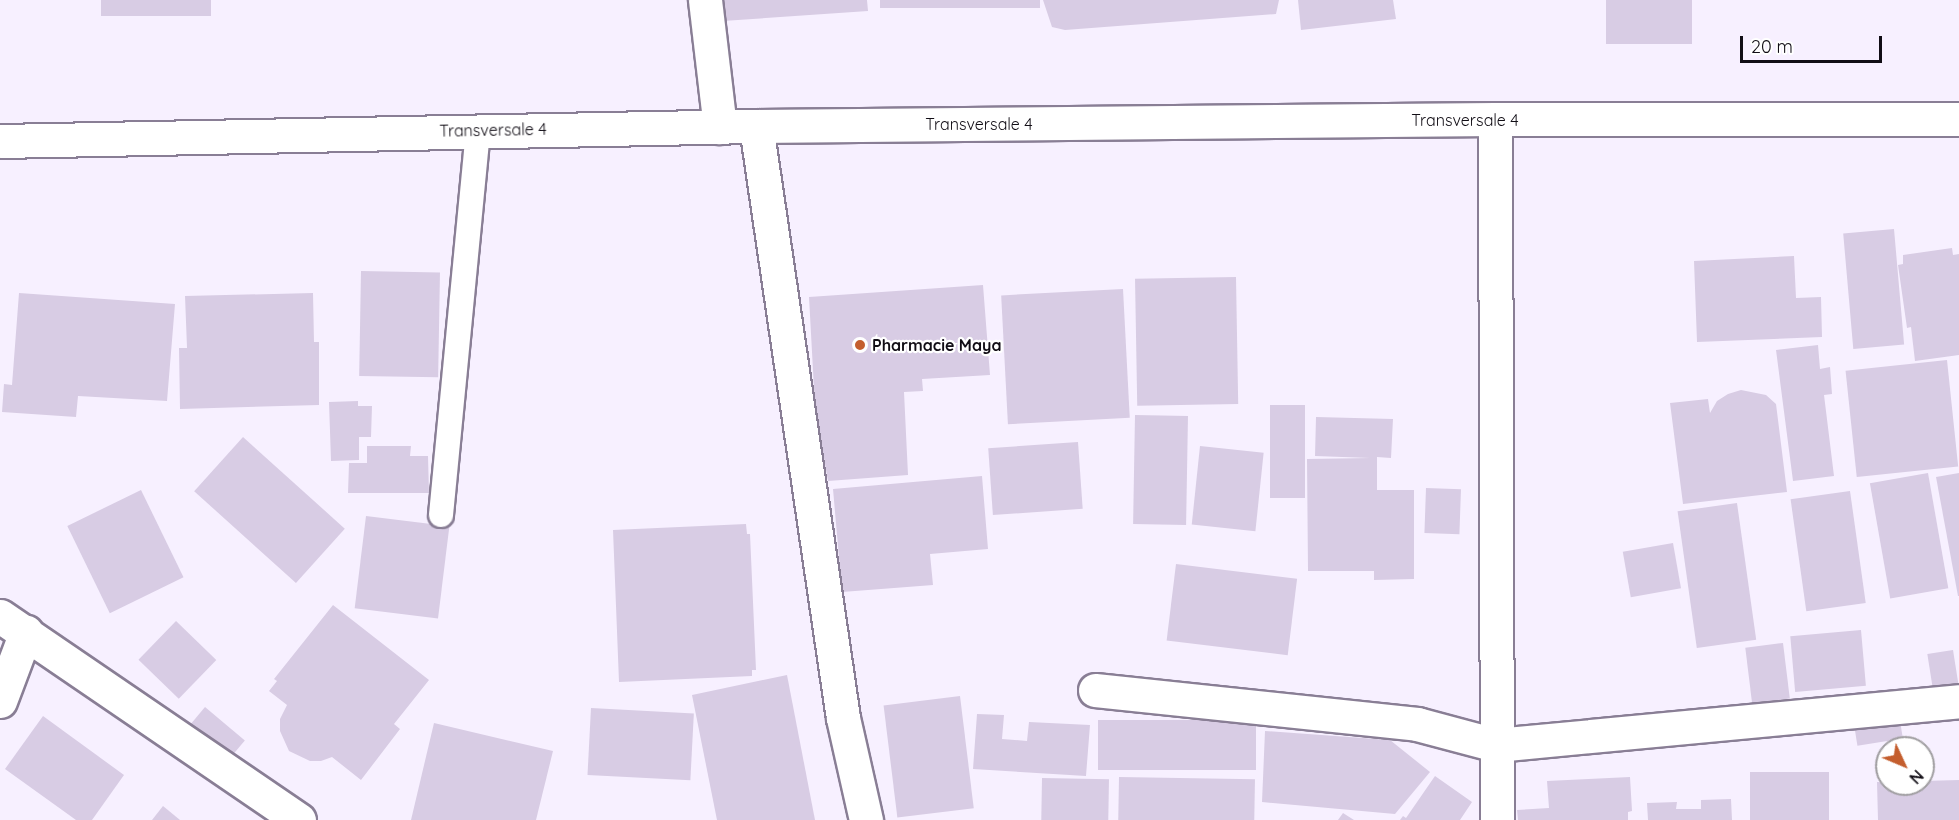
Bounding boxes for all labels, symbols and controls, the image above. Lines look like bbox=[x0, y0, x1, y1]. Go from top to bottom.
scale bar bbox=[1743, 24, 1886, 62]
text: 20 m bbox=[1751, 35, 1793, 58]
street label: Transversale 4 bbox=[1411, 110, 1519, 130]
street label: Transversale 4 bbox=[925, 114, 1033, 134]
street label: Transversale 4 bbox=[439, 119, 547, 141]
place label: Pharmacie Maya bbox=[872, 335, 1001, 355]
marker: Pharmacie Maya bbox=[853, 338, 867, 352]
north arrow bbox=[1875, 736, 1935, 796]
text: N bbox=[1905, 766, 1928, 788]

